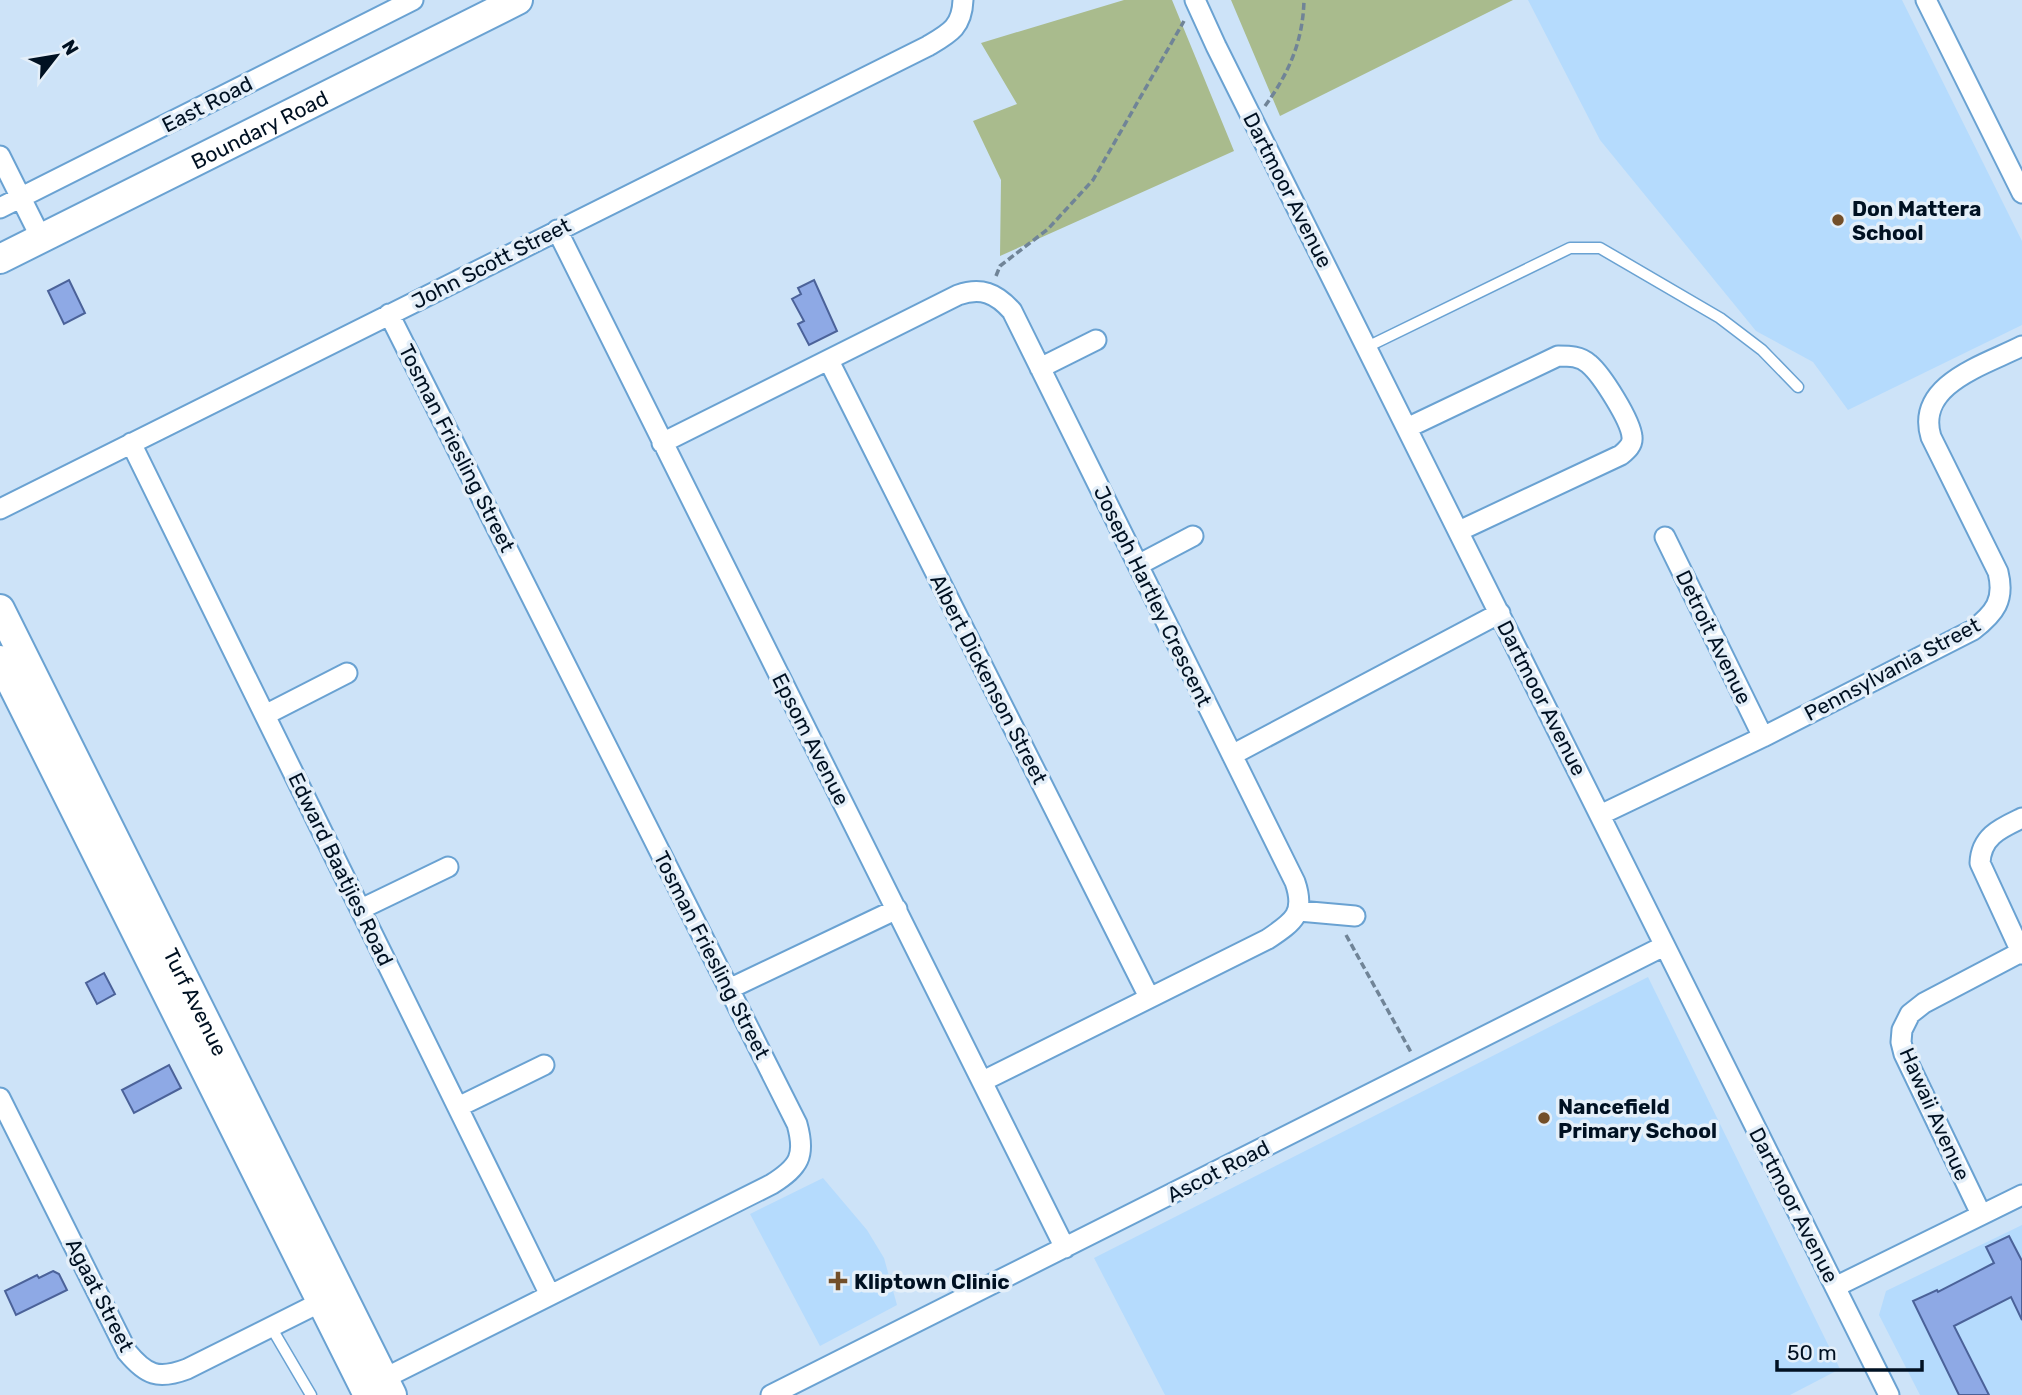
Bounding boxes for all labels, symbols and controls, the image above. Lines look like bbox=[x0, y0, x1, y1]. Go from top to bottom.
north arrow bbox=[21, 21, 91, 91]
text: N bbox=[57, 36, 84, 59]
street label: East Road bbox=[158, 71, 256, 137]
street label: Boundary Road bbox=[187, 85, 332, 174]
street label: Dartmoor Avenue bbox=[1238, 108, 1338, 272]
place label: Don Mattera School bbox=[1852, 196, 1981, 245]
street label: John Scott Street bbox=[407, 212, 575, 314]
marker: Don Mattera School bbox=[1830, 212, 1846, 228]
street label: Tosman Friesling Street bbox=[394, 340, 520, 556]
street label: Joseph Hartley Crescent bbox=[1089, 482, 1217, 710]
street label: Detroit Avenue bbox=[1671, 566, 1757, 708]
street label: Albert Dickenson Street bbox=[925, 570, 1053, 788]
street label: Pennsylvania Street bbox=[1800, 612, 1984, 726]
street label: Dartmoor Avenue bbox=[1492, 616, 1592, 780]
street label: Epsom Avenue bbox=[767, 669, 855, 809]
street label: Edward Baatjies Road bbox=[283, 768, 399, 970]
street label: Tosman Friesling Street bbox=[649, 847, 775, 1063]
street label: Turf Avenue bbox=[159, 944, 233, 1060]
street label: Hawaii Avenue bbox=[1895, 1044, 1975, 1184]
place label: Nancefield Primary School bbox=[1558, 1094, 1717, 1143]
marker: Nancefield Primary School bbox=[1536, 1110, 1552, 1126]
street label: Dartmoor Avenue bbox=[1744, 1123, 1844, 1287]
street label: Ascot Road bbox=[1163, 1135, 1273, 1207]
street label: Agaat Street bbox=[61, 1234, 139, 1356]
place label: Kliptown Clinic bbox=[854, 1269, 1010, 1294]
marker: Kliptown Clinic bbox=[828, 1271, 848, 1291]
scale bar bbox=[1777, 1328, 1922, 1372]
text: 50 m bbox=[1787, 1340, 1837, 1365]

